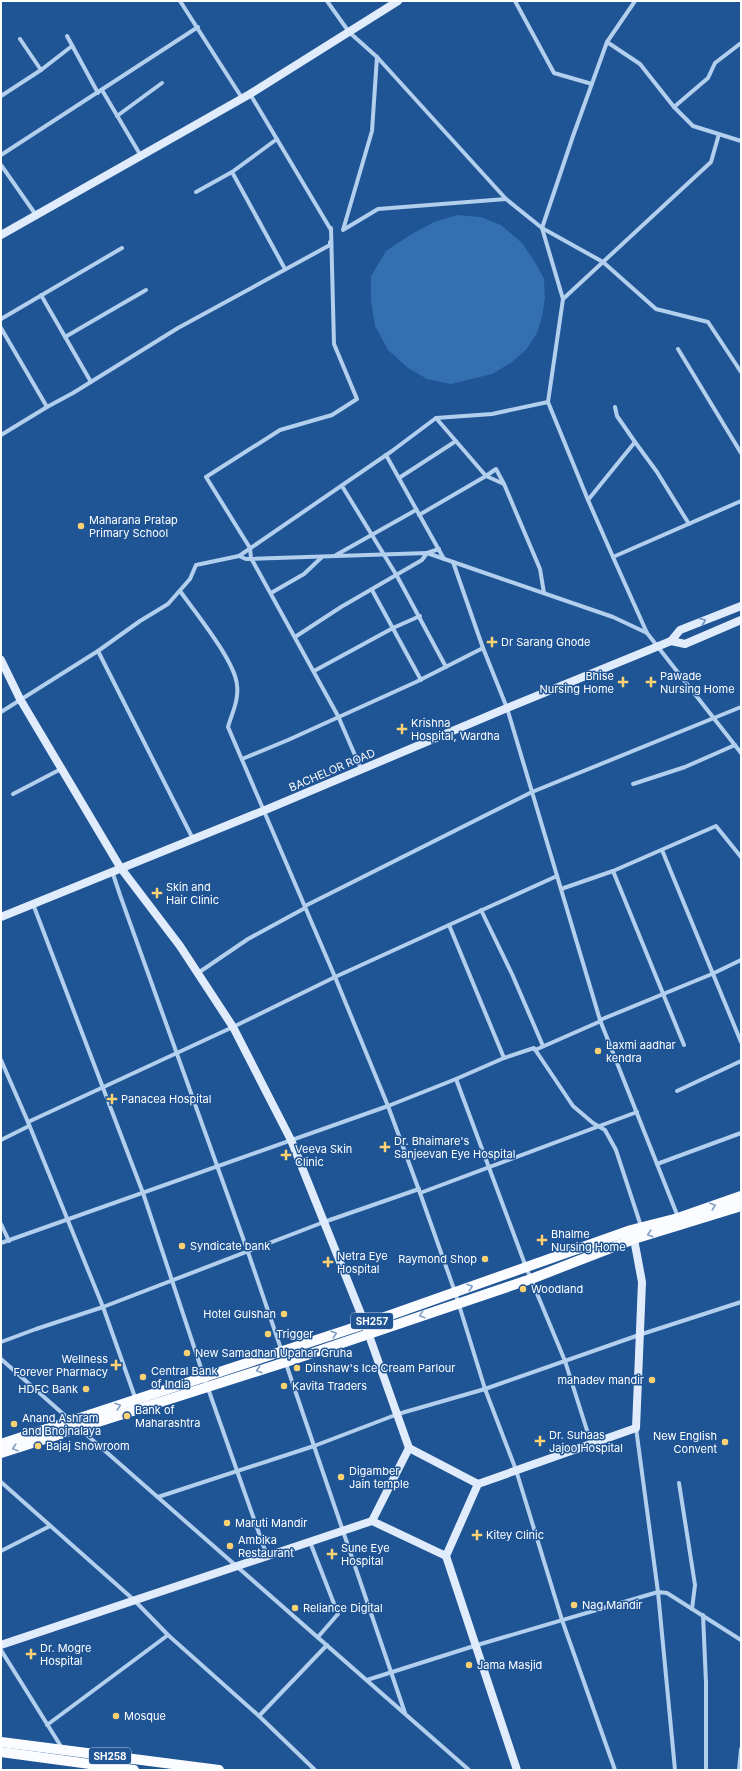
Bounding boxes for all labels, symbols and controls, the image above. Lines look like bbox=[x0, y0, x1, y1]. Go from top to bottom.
place label: Maharana Pratap Primary School bbox=[89, 513, 178, 540]
marker: Maharana Pratap Primary School bbox=[76, 521, 86, 531]
one-way arrow bbox=[699, 618, 707, 626]
place label: Dr Sarang Ghode bbox=[501, 635, 591, 649]
marker: Dr Sarang Ghode bbox=[486, 636, 498, 648]
place label: Bhise Nursing Home bbox=[539, 669, 614, 696]
place label: Pawade Nursing Home bbox=[660, 669, 735, 696]
marker: Bhise Nursing Home bbox=[617, 676, 629, 688]
marker: Pawade Nursing Home bbox=[645, 676, 657, 688]
place label: Krishna Hospital, Wardha bbox=[411, 716, 500, 743]
marker: Krishna Hospital, Wardha bbox=[396, 723, 408, 735]
street label: BACHELOR ROAD bbox=[287, 745, 377, 794]
place label: Skin and Hair Clinic bbox=[166, 880, 219, 907]
marker: Skin and Hair Clinic bbox=[151, 887, 163, 899]
place label: Laxmi aadhar kendra bbox=[606, 1038, 676, 1065]
marker: Laxmi aadhar kendra bbox=[593, 1046, 603, 1056]
place label: Panacea Hospital bbox=[121, 1092, 211, 1106]
marker: Panacea Hospital bbox=[106, 1093, 118, 1105]
place label: Dr. Bhaimare's Sanjeevan Eye Hospital bbox=[394, 1134, 515, 1161]
marker: Dr. Bhaimare's Sanjeevan Eye Hospital bbox=[379, 1141, 391, 1153]
place label: Veeva Skin Clinic bbox=[295, 1142, 352, 1169]
marker: Veeva Skin Clinic bbox=[280, 1149, 292, 1161]
one-way arrow bbox=[710, 1202, 717, 1211]
place label: Bhalme Nursing Home bbox=[551, 1227, 626, 1254]
one-way arrow bbox=[647, 1229, 654, 1238]
marker: Bhalme Nursing Home bbox=[536, 1234, 548, 1246]
place label: Syndicate bank bbox=[190, 1239, 270, 1253]
marker: Syndicate bank bbox=[177, 1241, 187, 1251]
place label: Netra Eye Hospital bbox=[337, 1249, 388, 1276]
place label: Raymond Shop bbox=[398, 1252, 477, 1266]
marker: Raymond Shop bbox=[480, 1254, 490, 1264]
marker: Netra Eye Hospital bbox=[322, 1256, 334, 1268]
place label: Woodland bbox=[531, 1282, 583, 1296]
one-way arrow bbox=[467, 1283, 474, 1291]
marker: Woodland bbox=[518, 1284, 528, 1294]
place label: Hotel Gulshan bbox=[203, 1307, 276, 1321]
marker: Hotel Gulshan bbox=[279, 1309, 289, 1319]
one-way arrow bbox=[419, 1310, 426, 1319]
road number: SH257 bbox=[351, 1313, 393, 1329]
place label: Trigger bbox=[276, 1327, 314, 1341]
marker: Trigger bbox=[263, 1329, 273, 1339]
one-way arrow bbox=[331, 1330, 338, 1339]
place label: New Samadhan Upahar Gruha bbox=[195, 1346, 352, 1360]
marker: New Samadhan Upahar Gruha bbox=[182, 1348, 192, 1358]
place label: Wellness Forever Pharmacy bbox=[13, 1352, 108, 1379]
marker: Wellness Forever Pharmacy bbox=[111, 1360, 121, 1370]
place label: Dinshaw's Ice Cream Parlour bbox=[305, 1361, 455, 1375]
marker: Dinshaw's Ice Cream Parlour bbox=[292, 1363, 302, 1373]
place label: Central Bank of India bbox=[151, 1364, 218, 1391]
one-way arrow bbox=[256, 1365, 263, 1374]
marker: Central Bank of India bbox=[138, 1372, 148, 1382]
place label: mahadev mandir bbox=[557, 1373, 644, 1387]
marker: mahadev mandir bbox=[647, 1375, 657, 1385]
place label: Kavita Traders bbox=[292, 1379, 367, 1393]
marker: Kavita Traders bbox=[279, 1381, 289, 1391]
place label: HDFC Bank bbox=[18, 1382, 78, 1396]
marker: HDFC Bank bbox=[81, 1384, 91, 1394]
one-way arrow bbox=[114, 1402, 121, 1410]
place label: Bank of Maharashtra bbox=[135, 1403, 200, 1430]
place label: Anand Ashram and Bhojnalaya bbox=[22, 1411, 101, 1438]
marker: Bank of Maharashtra bbox=[122, 1411, 132, 1421]
marker: Anand Ashram and Bhojnalaya bbox=[9, 1419, 19, 1429]
place label: Dr. Suhaas Jajoo Hospital bbox=[549, 1428, 623, 1455]
place label: New English Convent bbox=[653, 1429, 717, 1456]
marker: Dr. Suhaas Jajoo Hospital bbox=[534, 1435, 546, 1447]
marker: New English Convent bbox=[720, 1437, 730, 1447]
place label: Bajaj Showroom bbox=[46, 1439, 130, 1453]
marker: Bajaj Showroom bbox=[33, 1441, 43, 1451]
one-way arrow bbox=[12, 1443, 19, 1452]
place label: Digamber Jain temple bbox=[349, 1464, 409, 1491]
marker: Digamber Jain temple bbox=[336, 1472, 346, 1482]
place label: Maruti Mandir bbox=[235, 1516, 307, 1530]
marker: Maruti Mandir bbox=[222, 1518, 232, 1528]
place label: Kitey Clinic bbox=[486, 1528, 544, 1542]
marker: Kitey Clinic bbox=[471, 1529, 483, 1541]
place label: Ambika Restaurant bbox=[238, 1533, 294, 1560]
marker: Ambika Restaurant bbox=[225, 1541, 235, 1551]
place label: Sune Eye Hospital bbox=[341, 1541, 390, 1568]
marker: Sune Eye Hospital bbox=[326, 1548, 338, 1560]
place label: Nag Mandir bbox=[582, 1598, 642, 1612]
marker: Nag Mandir bbox=[569, 1600, 579, 1610]
place label: Reliance Digital bbox=[303, 1601, 383, 1615]
marker: Reliance Digital bbox=[290, 1603, 300, 1613]
place label: Dr. Mogre Hospital bbox=[40, 1641, 91, 1668]
marker: Dr. Mogre Hospital bbox=[25, 1648, 37, 1660]
place label: Jama Masjid bbox=[477, 1658, 542, 1672]
marker: Jama Masjid bbox=[464, 1660, 474, 1670]
place label: Mosque bbox=[124, 1709, 166, 1723]
marker: Mosque bbox=[111, 1711, 121, 1721]
road number: SH258 bbox=[89, 1748, 131, 1764]

